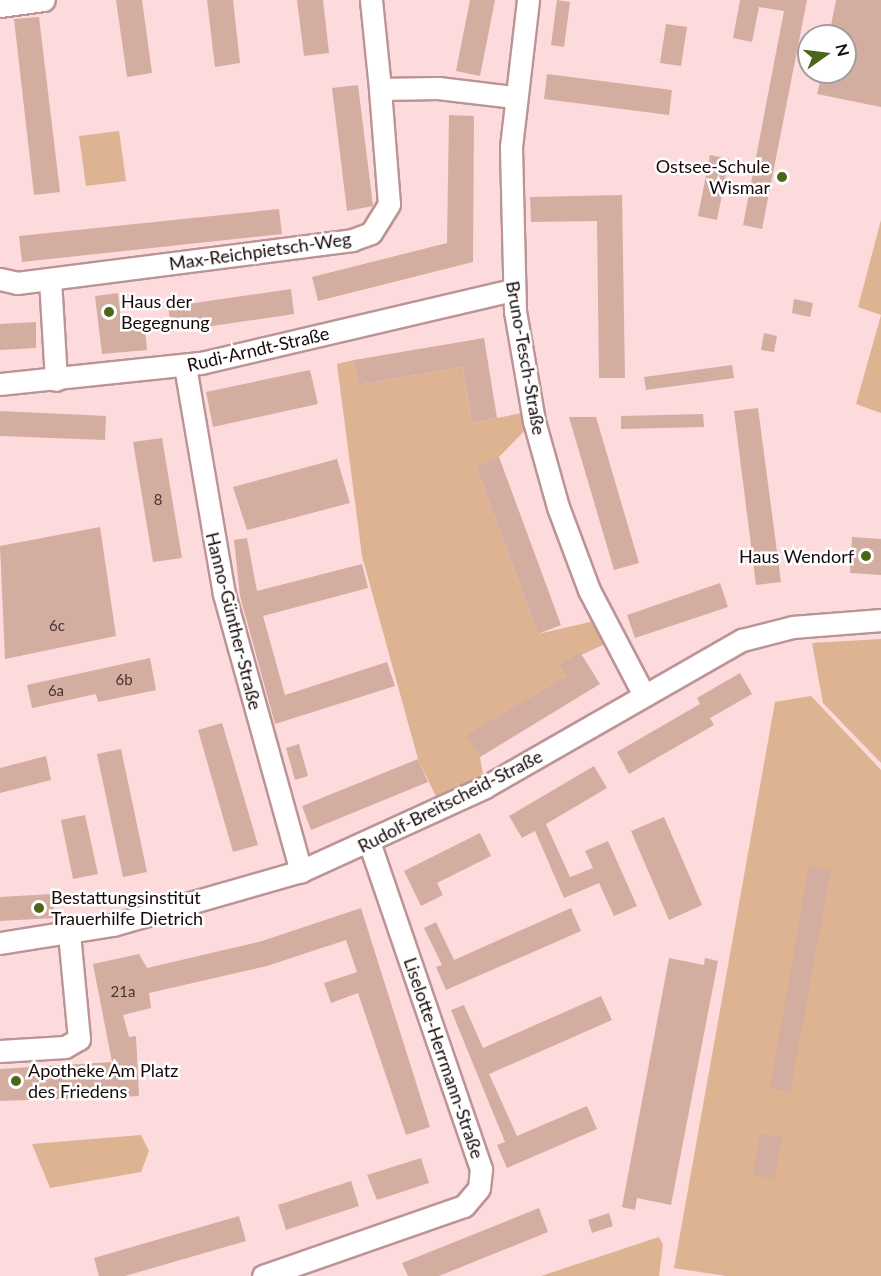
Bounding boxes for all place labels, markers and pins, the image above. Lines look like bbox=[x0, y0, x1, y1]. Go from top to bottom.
place label: Ostsee-Schule Wismar bbox=[656, 156, 770, 198]
marker: Ostsee-Schule Wismar bbox=[775, 170, 789, 184]
place label: Haus der Begegnung bbox=[121, 291, 210, 334]
marker: Haus der Begegnung bbox=[102, 305, 116, 319]
place label: Haus Wendorf bbox=[739, 545, 854, 567]
marker: Haus Wendorf bbox=[859, 549, 873, 563]
place label: Bestattungsinstitut Trauerhilfe Dietrich bbox=[51, 887, 203, 930]
marker: Bestattungsinstitut Trauerhilfe Dietrich bbox=[32, 901, 46, 915]
place label: Apotheke Am Platz des Friedens bbox=[28, 1060, 179, 1102]
marker: Apotheke Am Platz des Friedens bbox=[9, 1074, 23, 1088]

